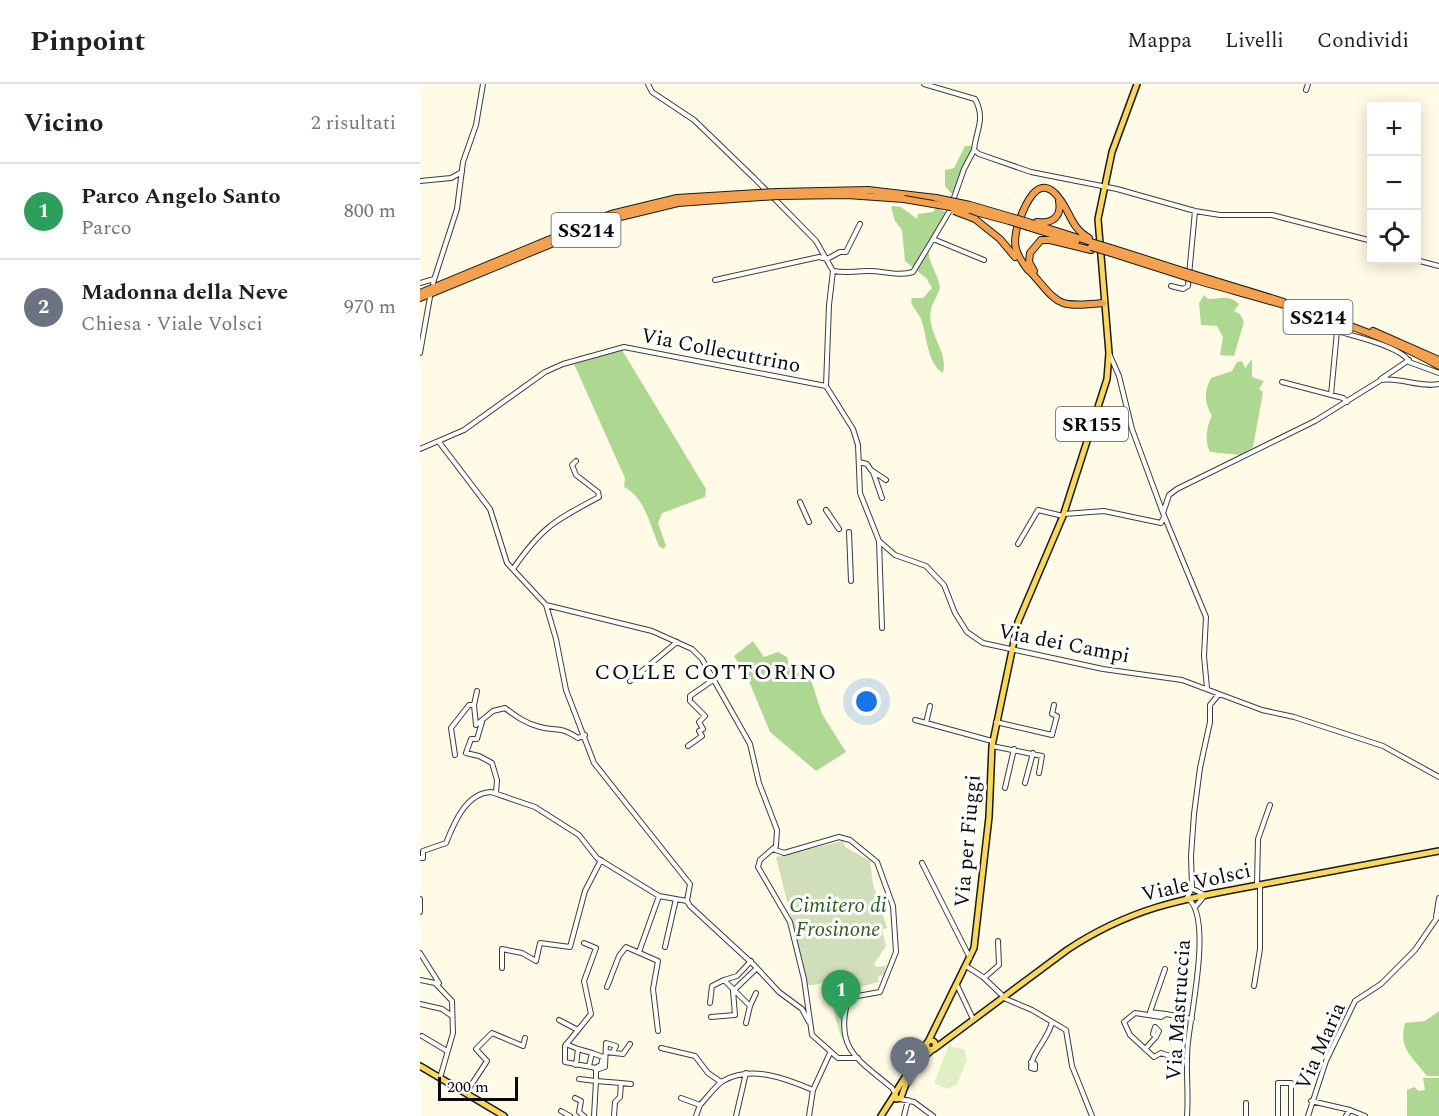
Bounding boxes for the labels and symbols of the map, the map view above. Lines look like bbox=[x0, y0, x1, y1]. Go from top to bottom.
road number: SS214 bbox=[552, 213, 621, 247]
road number: SS214 bbox=[1284, 300, 1352, 334]
street label: Via Collecuttrino bbox=[638, 320, 803, 382]
road number: SR155 bbox=[1056, 407, 1128, 441]
street label: Via dei Campi bbox=[995, 616, 1132, 672]
district label: COLLE COTTORINO bbox=[594, 656, 838, 689]
your location bbox=[852, 687, 881, 716]
street label: Via per Fiuggi bbox=[946, 773, 990, 909]
street label: Viale Volsci bbox=[1138, 855, 1254, 911]
park label: Cimitero di Frosinone bbox=[789, 890, 887, 946]
street label: Via Mastruccia bbox=[1158, 938, 1200, 1082]
pin: 1 bbox=[822, 970, 860, 1020]
street label: Via Maria bbox=[1287, 997, 1355, 1095]
pin: 2 bbox=[890, 1038, 930, 1087]
scale bar bbox=[438, 1074, 518, 1102]

